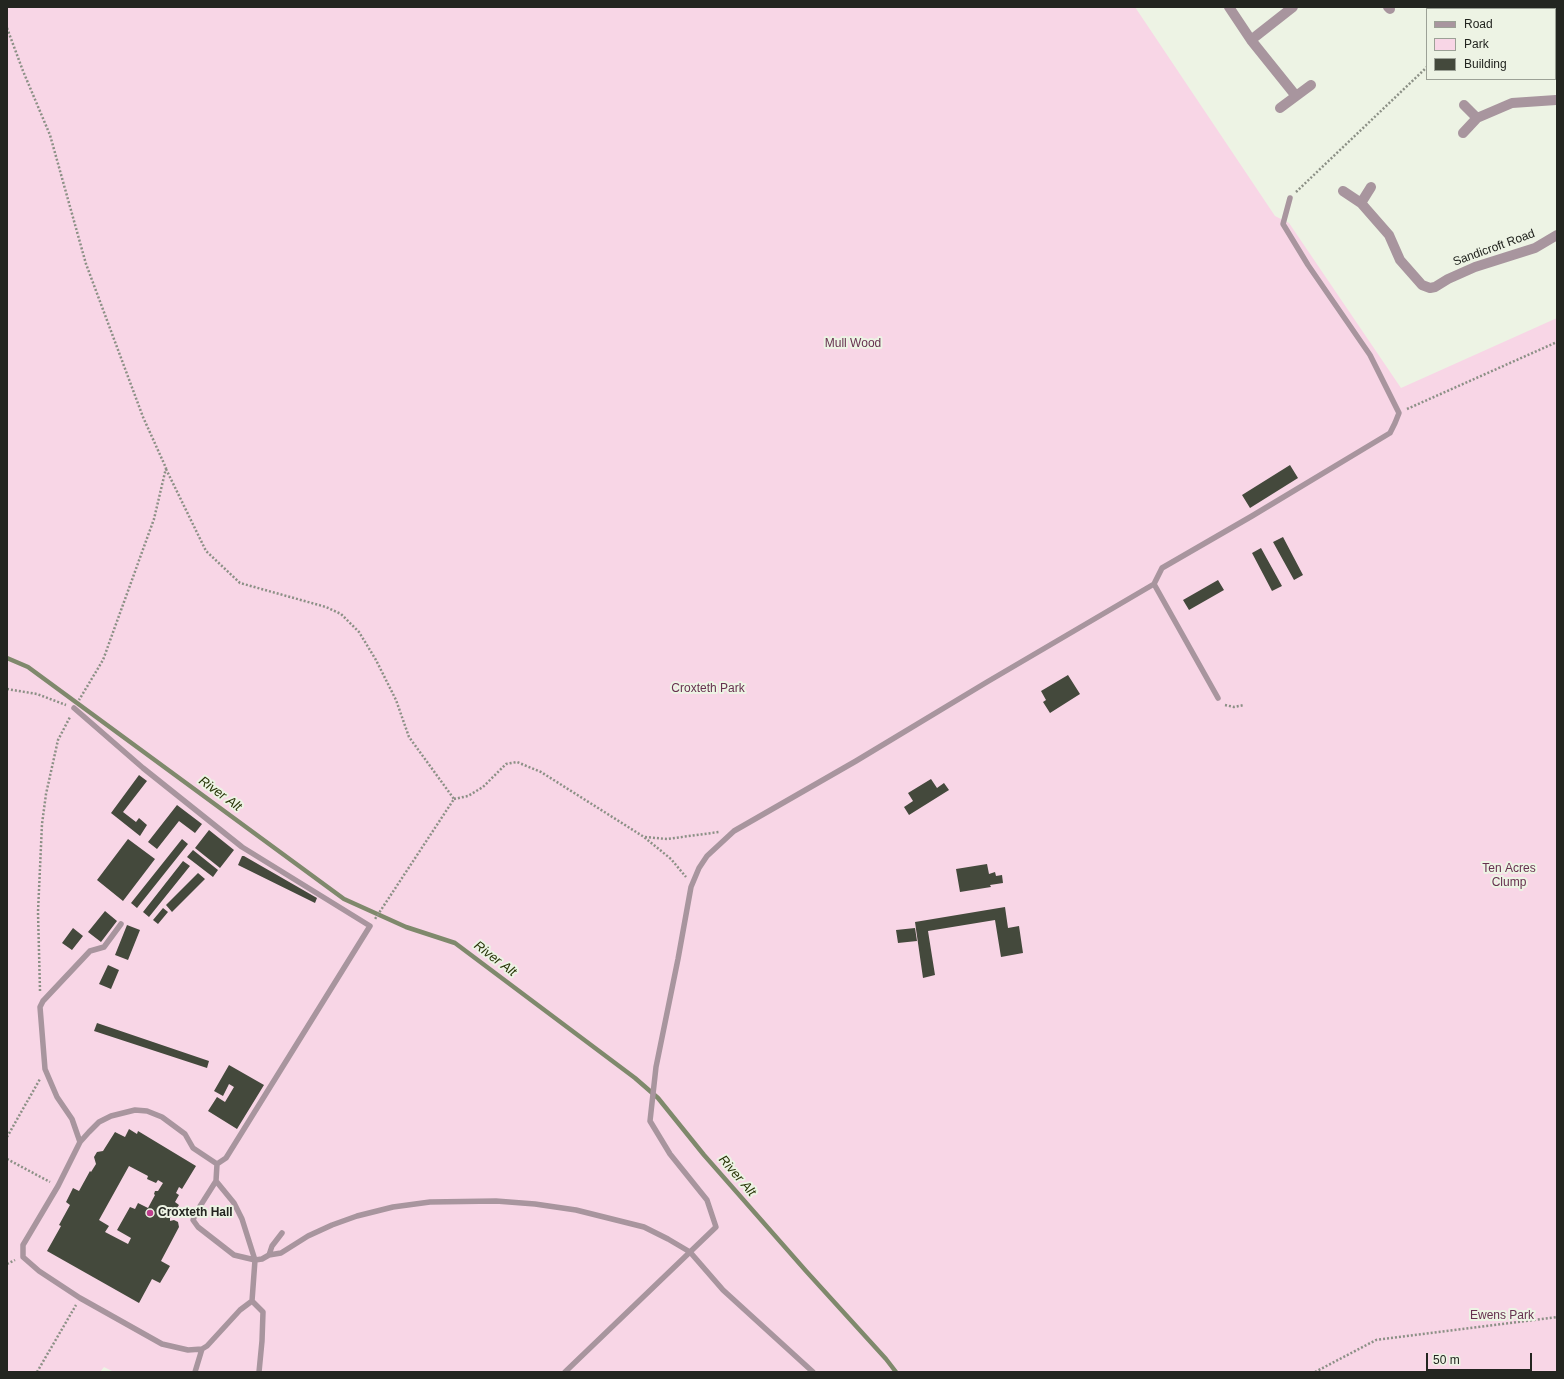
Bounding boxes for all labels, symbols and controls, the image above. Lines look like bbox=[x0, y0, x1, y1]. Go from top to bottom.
legend bbox=[1426, 8, 1556, 80]
text: Road bbox=[1464, 17, 1493, 31]
text: Park bbox=[1464, 37, 1489, 51]
text: Building bbox=[1464, 57, 1507, 71]
street label: Sandicroft Road bbox=[1451, 227, 1537, 269]
park label: Mull Wood bbox=[825, 337, 881, 351]
park label: Croxteth Park bbox=[671, 682, 745, 696]
water label: River Alt bbox=[196, 773, 244, 815]
park label: Ten Acres Clump bbox=[1482, 862, 1536, 890]
water label: River Alt bbox=[471, 938, 519, 980]
water label: River Alt bbox=[715, 1152, 759, 1200]
place label: Croxteth Hall bbox=[158, 1206, 233, 1220]
marker: Croxteth Hall bbox=[145, 1208, 155, 1218]
park label: Ewens Park bbox=[1470, 1309, 1534, 1323]
scale bar bbox=[1428, 1345, 1534, 1371]
text: 50 m bbox=[1433, 1353, 1460, 1367]

